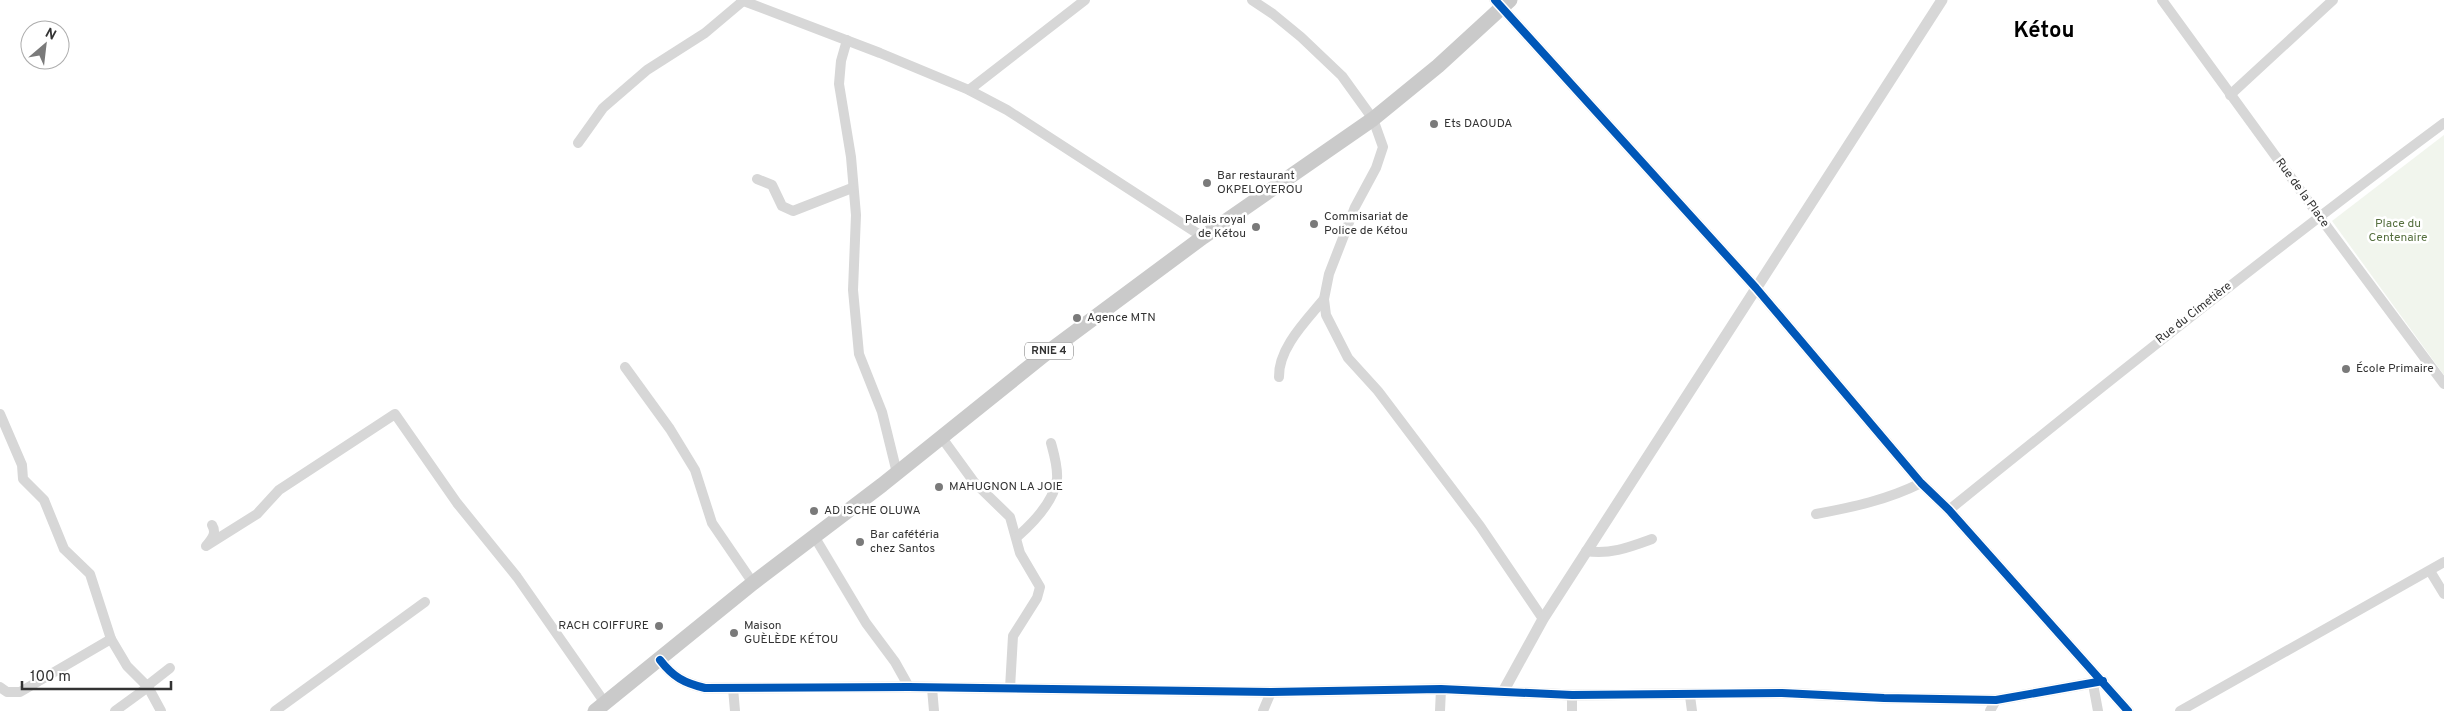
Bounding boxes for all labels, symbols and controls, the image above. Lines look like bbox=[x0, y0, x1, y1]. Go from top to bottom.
district label: Kétou bbox=[2014, 18, 2074, 45]
north arrow bbox=[20, 20, 70, 70]
text: N bbox=[42, 25, 59, 45]
place label: Ets DAOUDA bbox=[1444, 116, 1512, 132]
marker: Ets DAOUDA bbox=[1428, 118, 1440, 130]
street label: Rue de la Place bbox=[2271, 155, 2333, 231]
place label: Bar restaurant OKPELOYEROU bbox=[1217, 168, 1303, 198]
marker: Bar restaurant OKPELOYEROU bbox=[1201, 177, 1213, 189]
place label: Commisariat de Police de Kétou bbox=[1324, 209, 1408, 239]
place label: Palais royal de Kétou bbox=[1185, 212, 1246, 242]
park label: Place du Centenaire bbox=[2369, 216, 2427, 246]
marker: Commisariat de Police de Kétou bbox=[1308, 218, 1320, 230]
marker: Palais royal de Kétou bbox=[1250, 221, 1262, 233]
street label: Rue du Cimetière bbox=[2153, 278, 2235, 348]
place label: Agence MTN bbox=[1087, 310, 1156, 326]
marker: Agence MTN bbox=[1071, 312, 1083, 324]
road number: RNIE 4 bbox=[1025, 342, 1073, 360]
place label: École Primaire bbox=[2356, 361, 2434, 377]
marker: École Primaire bbox=[2340, 363, 2352, 375]
place label: MAHUGNON LA JOIE bbox=[949, 479, 1063, 495]
marker: MAHUGNON LA JOIE bbox=[933, 481, 945, 493]
place label: AD ISCHE OLUWA bbox=[824, 503, 921, 519]
marker: AD ISCHE OLUWA bbox=[808, 505, 820, 517]
place label: Bar cafétéria chez Santos bbox=[870, 527, 939, 557]
marker: Bar cafétéria chez Santos bbox=[854, 536, 866, 548]
place label: RACH COIFFURE bbox=[558, 618, 649, 634]
place label: Maison GUÈLÈDE KÉTOU bbox=[744, 618, 838, 648]
marker: RACH COIFFURE bbox=[653, 620, 665, 632]
marker: Maison GUÈLÈDE KÉTOU bbox=[728, 627, 740, 639]
scale bar bbox=[22, 658, 171, 690]
text: 100 m bbox=[30, 668, 71, 687]

